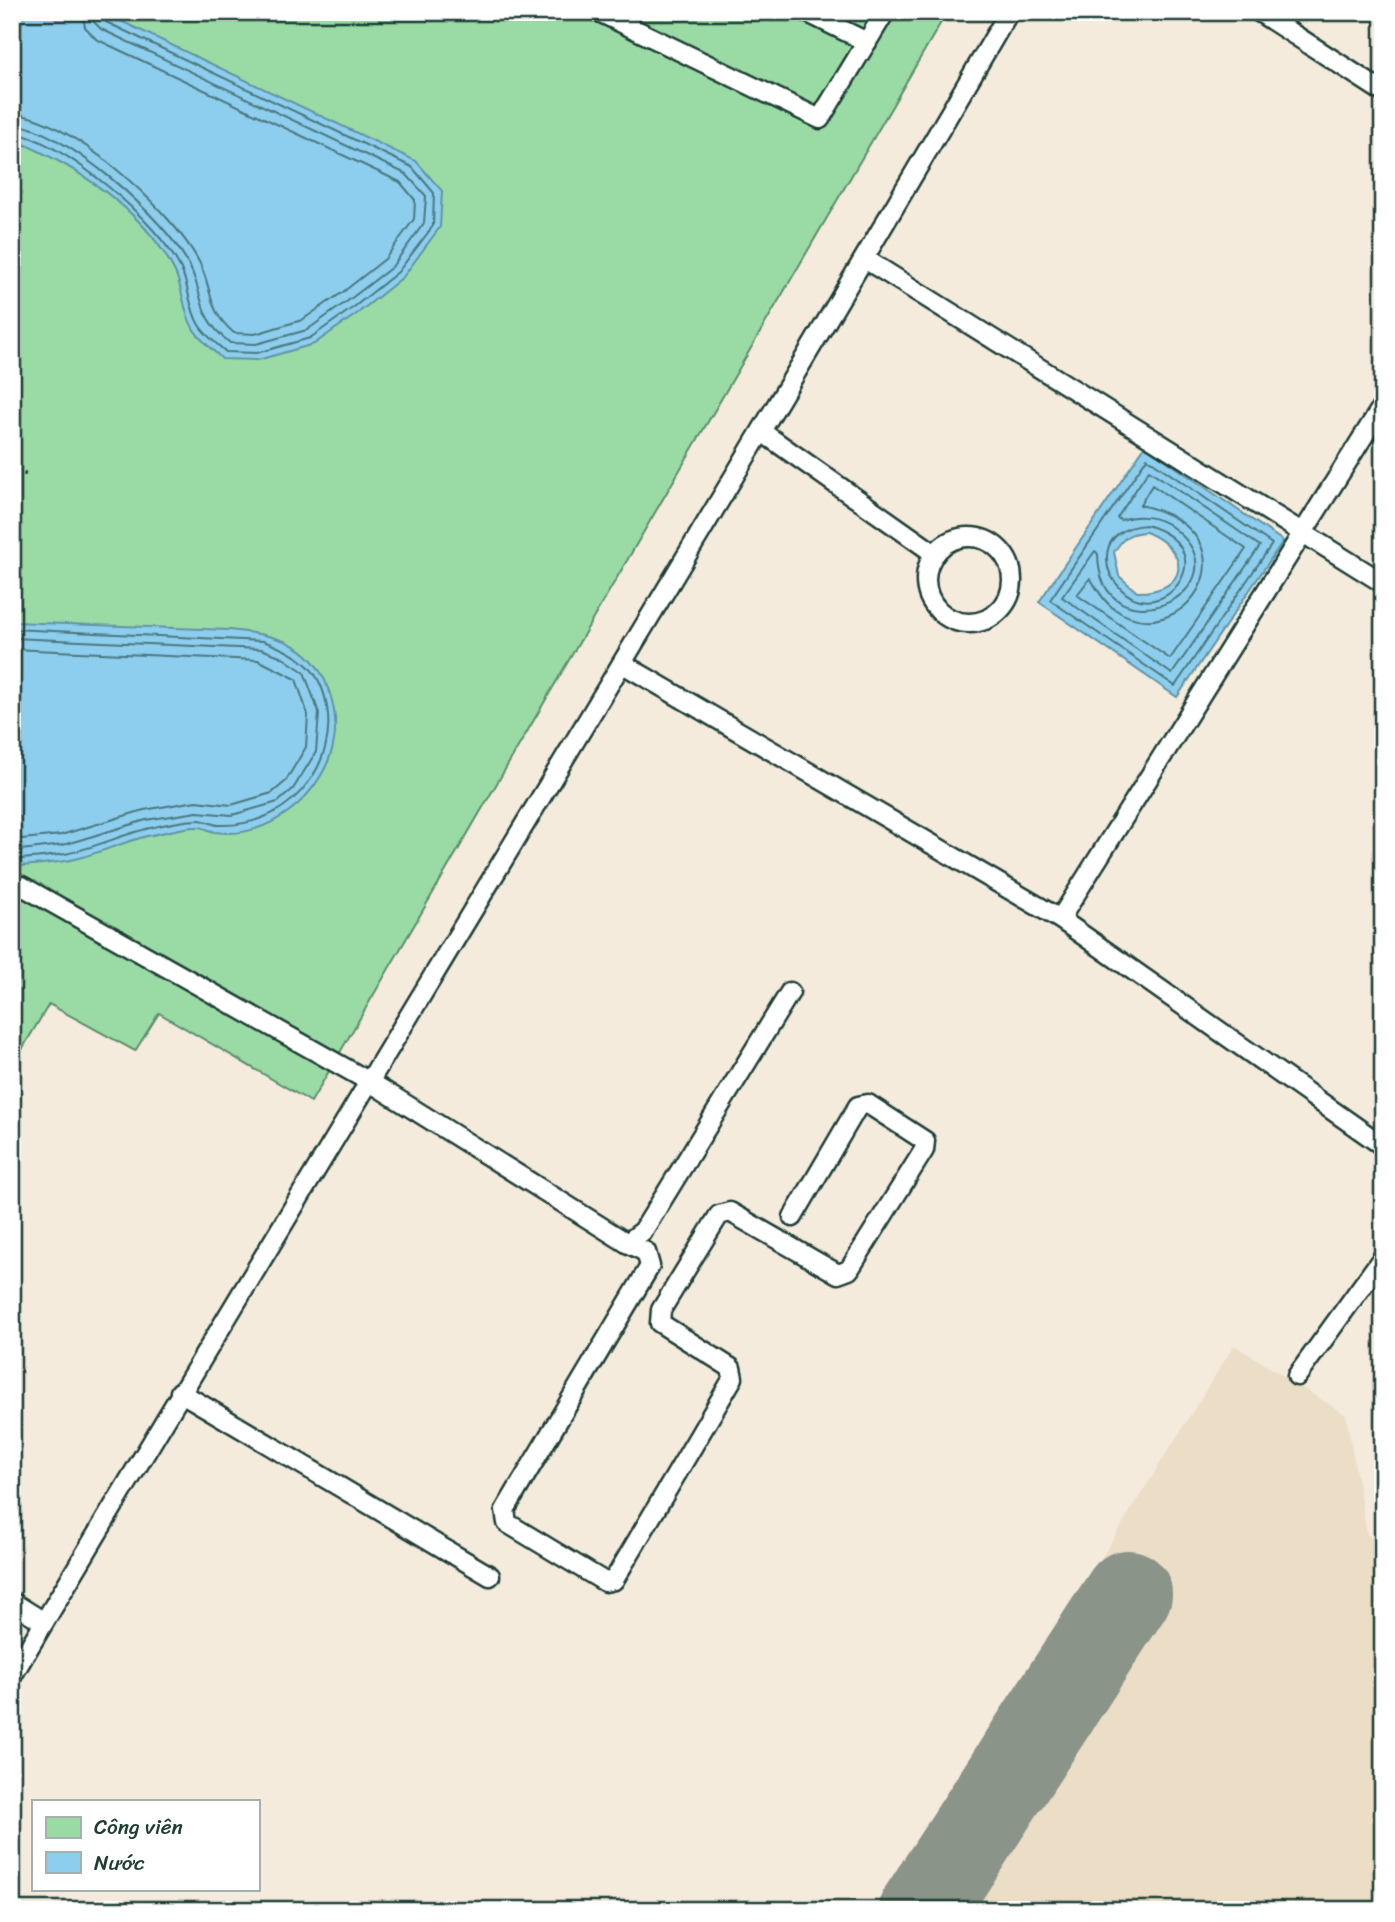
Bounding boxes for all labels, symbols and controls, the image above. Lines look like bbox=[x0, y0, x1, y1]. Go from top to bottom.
legend bbox=[32, 1800, 259, 1890]
text: Công viên bbox=[94, 1808, 183, 1846]
text: Nước bbox=[94, 1844, 145, 1882]

